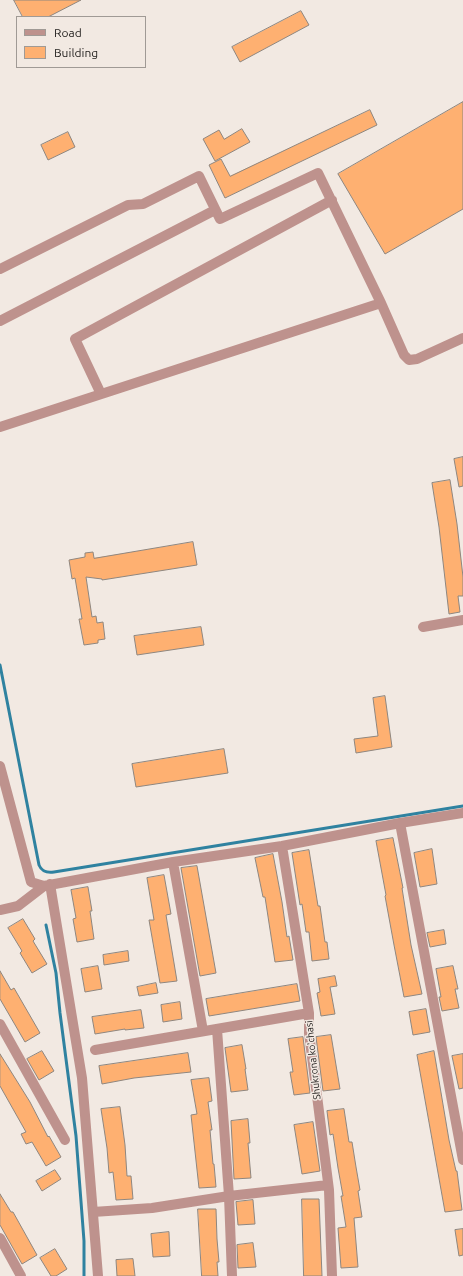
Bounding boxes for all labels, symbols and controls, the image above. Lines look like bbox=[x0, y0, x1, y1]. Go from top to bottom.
legend bbox=[16, 16, 146, 68]
text: Road bbox=[54, 26, 82, 39]
text: Building bbox=[54, 46, 98, 59]
street label: Shukrona ko'chasi bbox=[303, 1020, 323, 1100]

